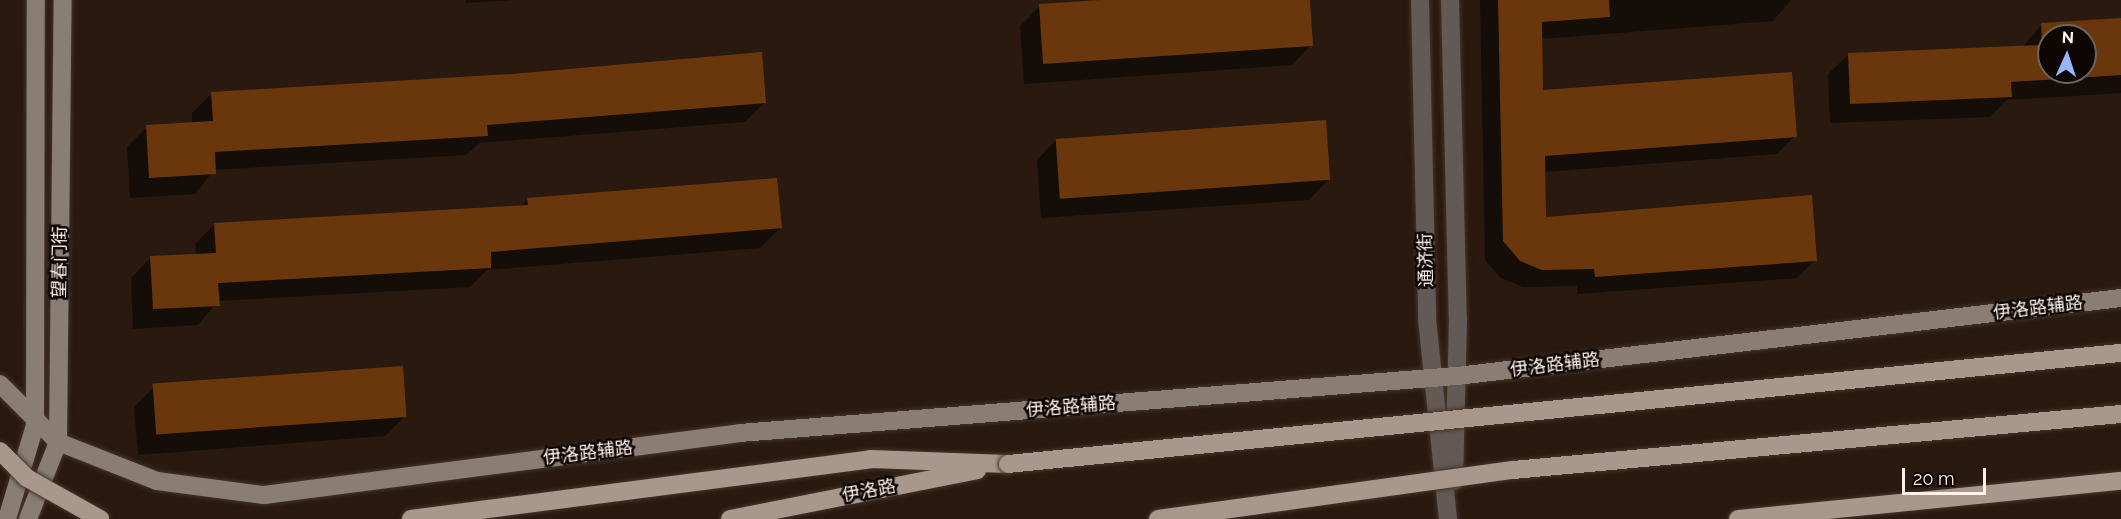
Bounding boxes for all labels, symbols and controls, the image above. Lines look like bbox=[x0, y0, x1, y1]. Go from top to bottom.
north arrow bbox=[2037, 24, 2097, 84]
text: N bbox=[2061, 28, 2074, 47]
street label: 望春门街 bbox=[49, 226, 71, 298]
street label: 通济街 bbox=[1415, 233, 1437, 287]
street label: 伊洛路辅路 bbox=[1992, 292, 2084, 324]
street label: 伊洛路辅路 bbox=[1509, 349, 1601, 381]
street label: 伊洛路辅路 bbox=[1025, 392, 1117, 422]
street label: 伊洛路辅路 bbox=[542, 437, 634, 469]
scale bar bbox=[1905, 456, 1989, 494]
text: 20 m bbox=[1913, 468, 1955, 489]
street label: 伊洛路 bbox=[840, 475, 898, 507]

